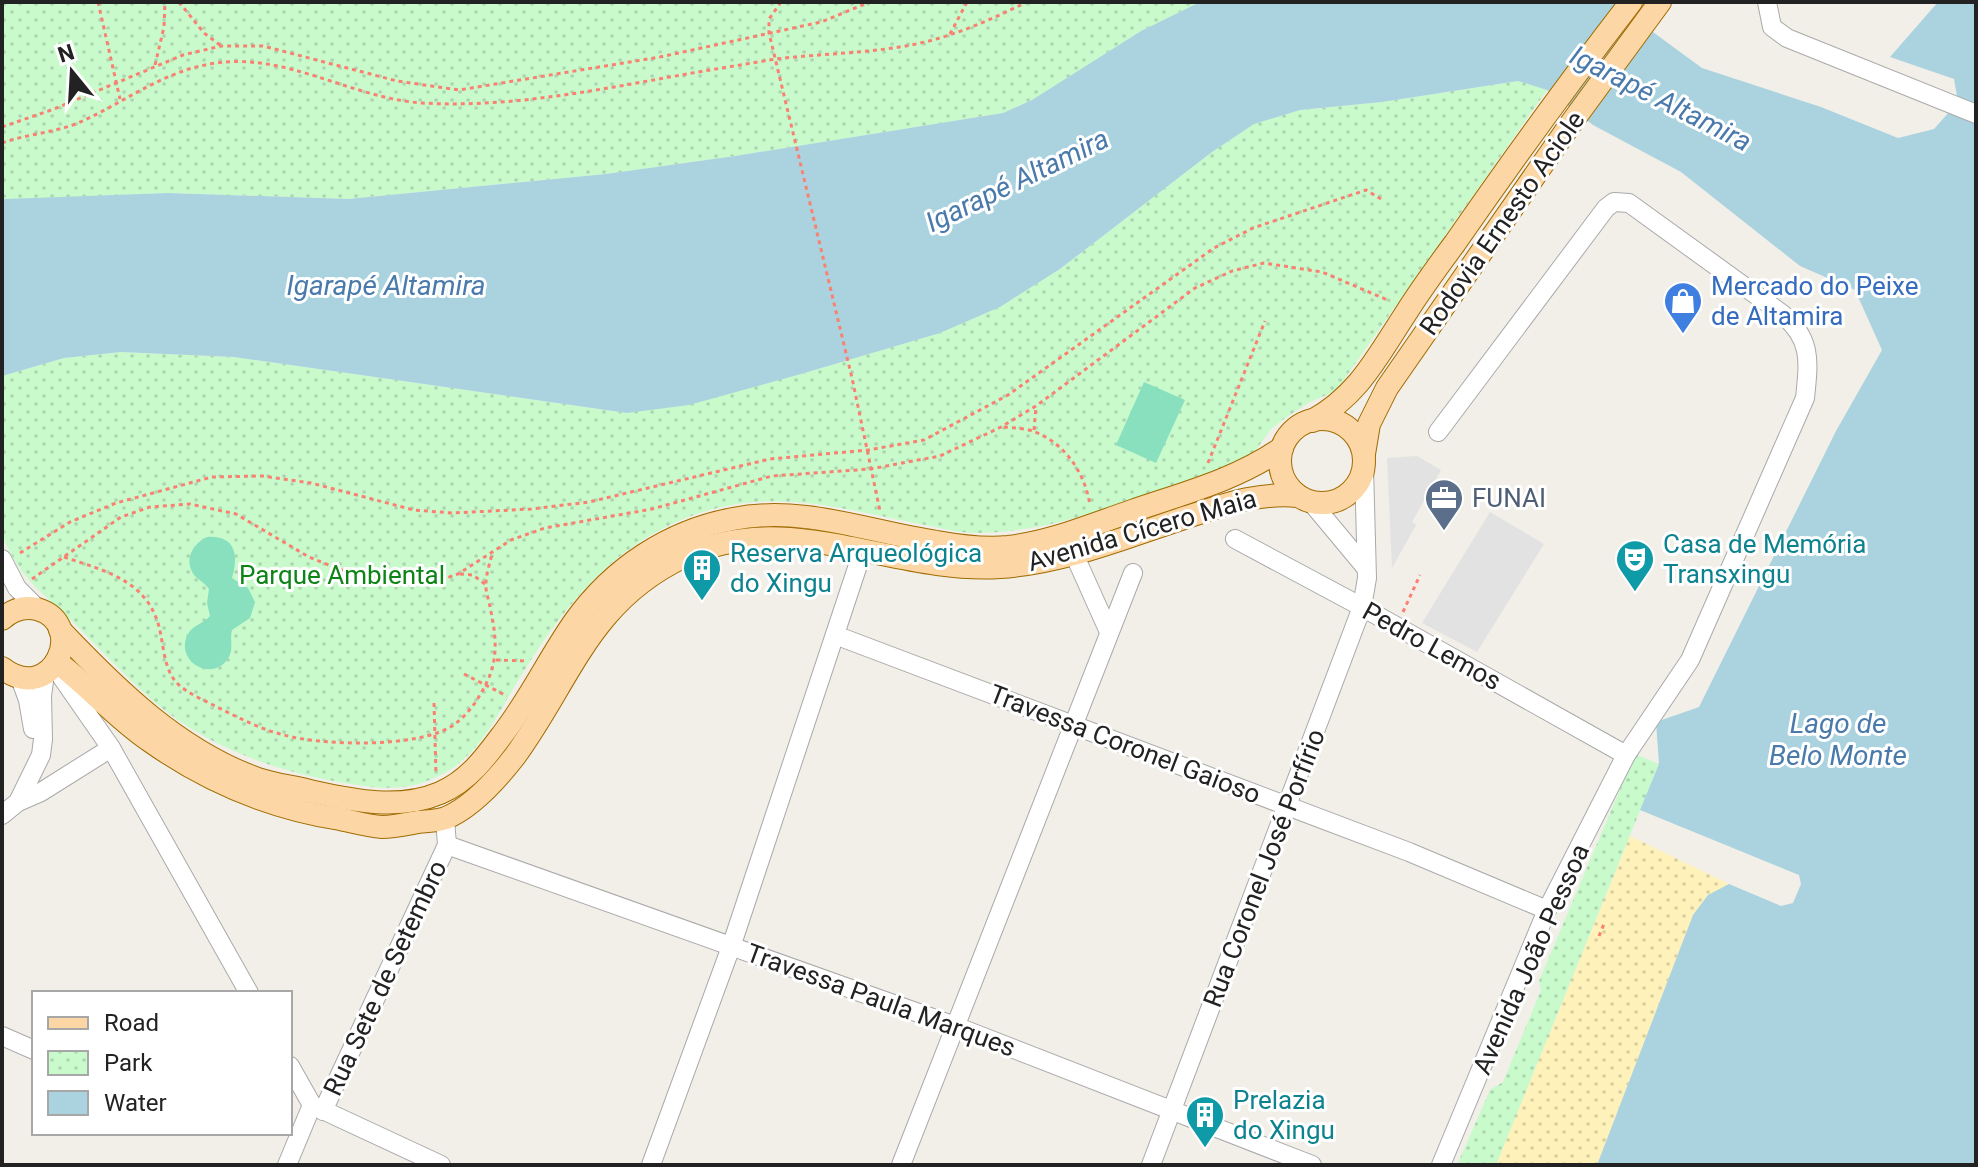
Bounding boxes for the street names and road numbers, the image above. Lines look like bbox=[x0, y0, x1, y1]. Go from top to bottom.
street label: Rodovia Ernesto Aciole bbox=[1413, 105, 1591, 341]
street label: Avenida Cícero Maia bbox=[1024, 483, 1260, 577]
street label: Pedro Lemos bbox=[1358, 596, 1506, 696]
street label: Travessa Coronel Gaioso bbox=[985, 678, 1265, 810]
street label: Rua Coronel José Porfírio bbox=[1197, 725, 1331, 1011]
street label: Avenida João Pessoa bbox=[1467, 839, 1595, 1079]
street label: Rua Sete de Setembro bbox=[317, 856, 453, 1100]
street label: Travessa Paula Marques bbox=[743, 937, 1019, 1063]

